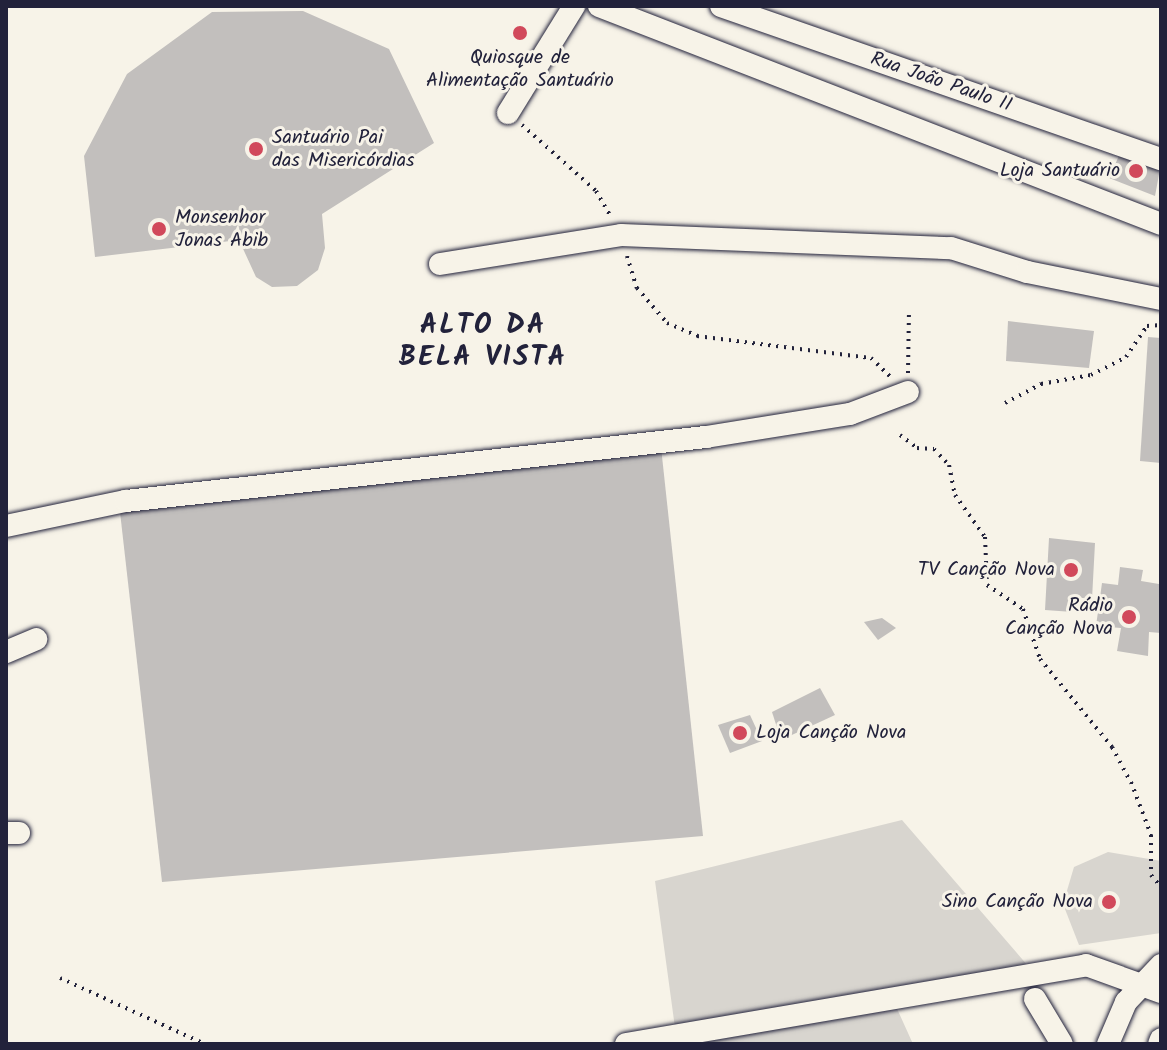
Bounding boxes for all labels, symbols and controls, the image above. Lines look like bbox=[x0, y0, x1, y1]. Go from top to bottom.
marker: Quiosque de Alimentação Santuário bbox=[511, 24, 529, 42]
place label: Quiosque de Alimentação Santuário bbox=[426, 46, 614, 93]
street label: Rua João Paulo II bbox=[867, 48, 1015, 118]
place label: Santuário Pai das Misericórdias bbox=[272, 126, 415, 173]
marker: Santuário Pai das Misericórdias bbox=[247, 140, 265, 158]
place label: Loja Santuário bbox=[1000, 159, 1120, 183]
marker: Loja Santuário bbox=[1127, 162, 1145, 180]
place label: Monsenhor Jonas Abib bbox=[175, 206, 268, 253]
marker: Monsenhor Jonas Abib bbox=[150, 220, 168, 238]
district label: ALTO DA BELA VISTA bbox=[399, 309, 567, 375]
place label: TV Canção Nova bbox=[918, 558, 1055, 582]
marker: TV Canção Nova bbox=[1062, 561, 1080, 579]
place label: Rádio Canção Nova bbox=[1005, 594, 1113, 641]
marker: Rádio Canção Nova bbox=[1120, 608, 1138, 626]
place label: Loja Canção Nova bbox=[756, 721, 906, 745]
marker: Loja Canção Nova bbox=[731, 724, 749, 742]
place label: Sino Canção Nova bbox=[942, 890, 1093, 914]
marker: Sino Canção Nova bbox=[1100, 893, 1118, 911]

